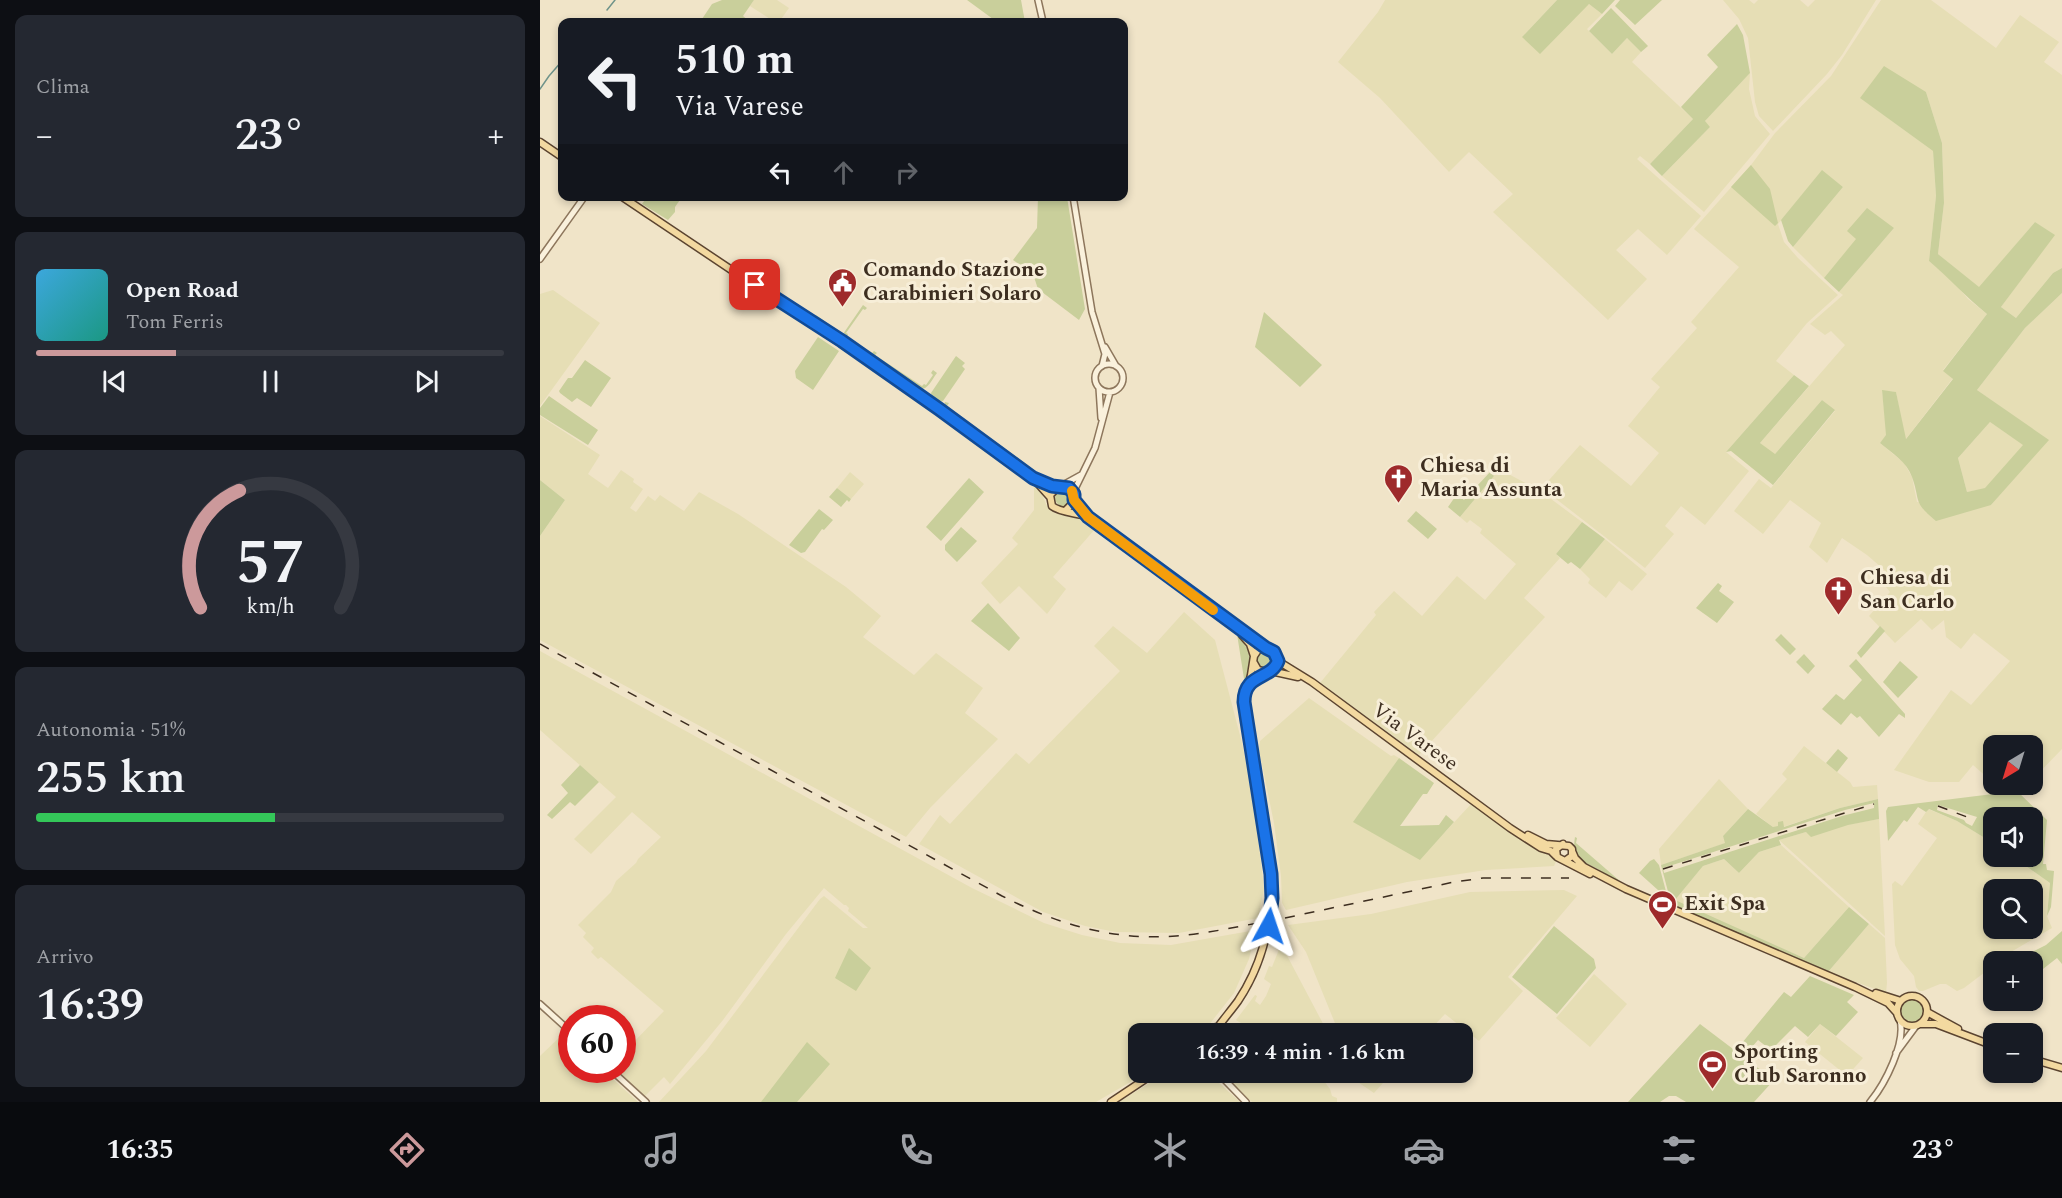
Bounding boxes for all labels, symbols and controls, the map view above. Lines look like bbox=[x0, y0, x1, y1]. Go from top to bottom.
text: 510 m bbox=[675, 29, 794, 92]
icon: left bbox=[576, 42, 654, 120]
text: Clima bbox=[36, 72, 90, 102]
text: Via Varese bbox=[675, 86, 804, 128]
text: 23° bbox=[235, 101, 305, 170]
text: − bbox=[36, 111, 53, 161]
text: + bbox=[488, 111, 504, 161]
icon: left bbox=[764, 156, 797, 189]
icon: ahead bbox=[827, 156, 860, 189]
icon: right bbox=[890, 156, 923, 189]
place label: Comando Stazione Carabinieri Solaro bbox=[863, 254, 1044, 310]
pin bbox=[729, 259, 780, 310]
public building icon: Comando Stazione Carabinieri Solaro bbox=[826, 266, 858, 308]
icon: arrive bbox=[738, 268, 771, 301]
text: Open Road bbox=[126, 274, 239, 307]
text: Tom Ferris bbox=[126, 307, 224, 337]
icon: previous bbox=[98, 365, 131, 398]
icon: pause bbox=[254, 365, 287, 398]
icon: next bbox=[410, 365, 443, 398]
place label: Chiesa di Maria Assunta bbox=[1420, 450, 1562, 506]
church icon: Chiesa di Maria Assunta bbox=[1383, 462, 1415, 504]
text: 57 bbox=[235, 516, 305, 611]
place label: Chiesa di San Carlo bbox=[1860, 562, 1954, 618]
church icon: Chiesa di San Carlo bbox=[1823, 574, 1855, 616]
text: km/h bbox=[246, 590, 294, 623]
street label: Via Varese bbox=[1365, 695, 1465, 779]
text: Autonomia · 51% bbox=[36, 715, 185, 745]
north arrow bbox=[1983, 735, 2043, 795]
map controls bbox=[1983, 735, 2043, 1083]
text: 255 km bbox=[36, 744, 186, 813]
button: sound bbox=[1983, 807, 2043, 867]
button: search bbox=[1983, 879, 2043, 939]
sports icon: Exit Spa bbox=[1647, 888, 1679, 930]
place label: Exit Spa bbox=[1684, 888, 1766, 920]
position arrow bbox=[1237, 894, 1301, 958]
text: Arrivo bbox=[36, 942, 94, 972]
button: + bbox=[1983, 951, 2043, 1011]
text: 16:39 bbox=[36, 971, 144, 1040]
speed limit sign: 60 bbox=[558, 1005, 636, 1083]
button: − bbox=[1983, 1023, 2043, 1083]
text: 16:39 · 4 min · 1.6 km bbox=[1195, 1036, 1406, 1069]
place label: Sporting Club Saronno bbox=[1734, 1036, 1867, 1092]
sports icon: Sporting Club Saronno bbox=[1697, 1048, 1729, 1090]
text: 16:35 bbox=[106, 1129, 174, 1171]
icon: directions bbox=[386, 1129, 428, 1171]
icon: music bbox=[641, 1129, 683, 1171]
icon: phone bbox=[895, 1129, 937, 1171]
icon: climate bbox=[1149, 1129, 1191, 1171]
icon: car bbox=[1403, 1129, 1445, 1171]
icon: filters bbox=[1658, 1129, 1700, 1171]
text: 23° bbox=[1912, 1129, 1956, 1171]

